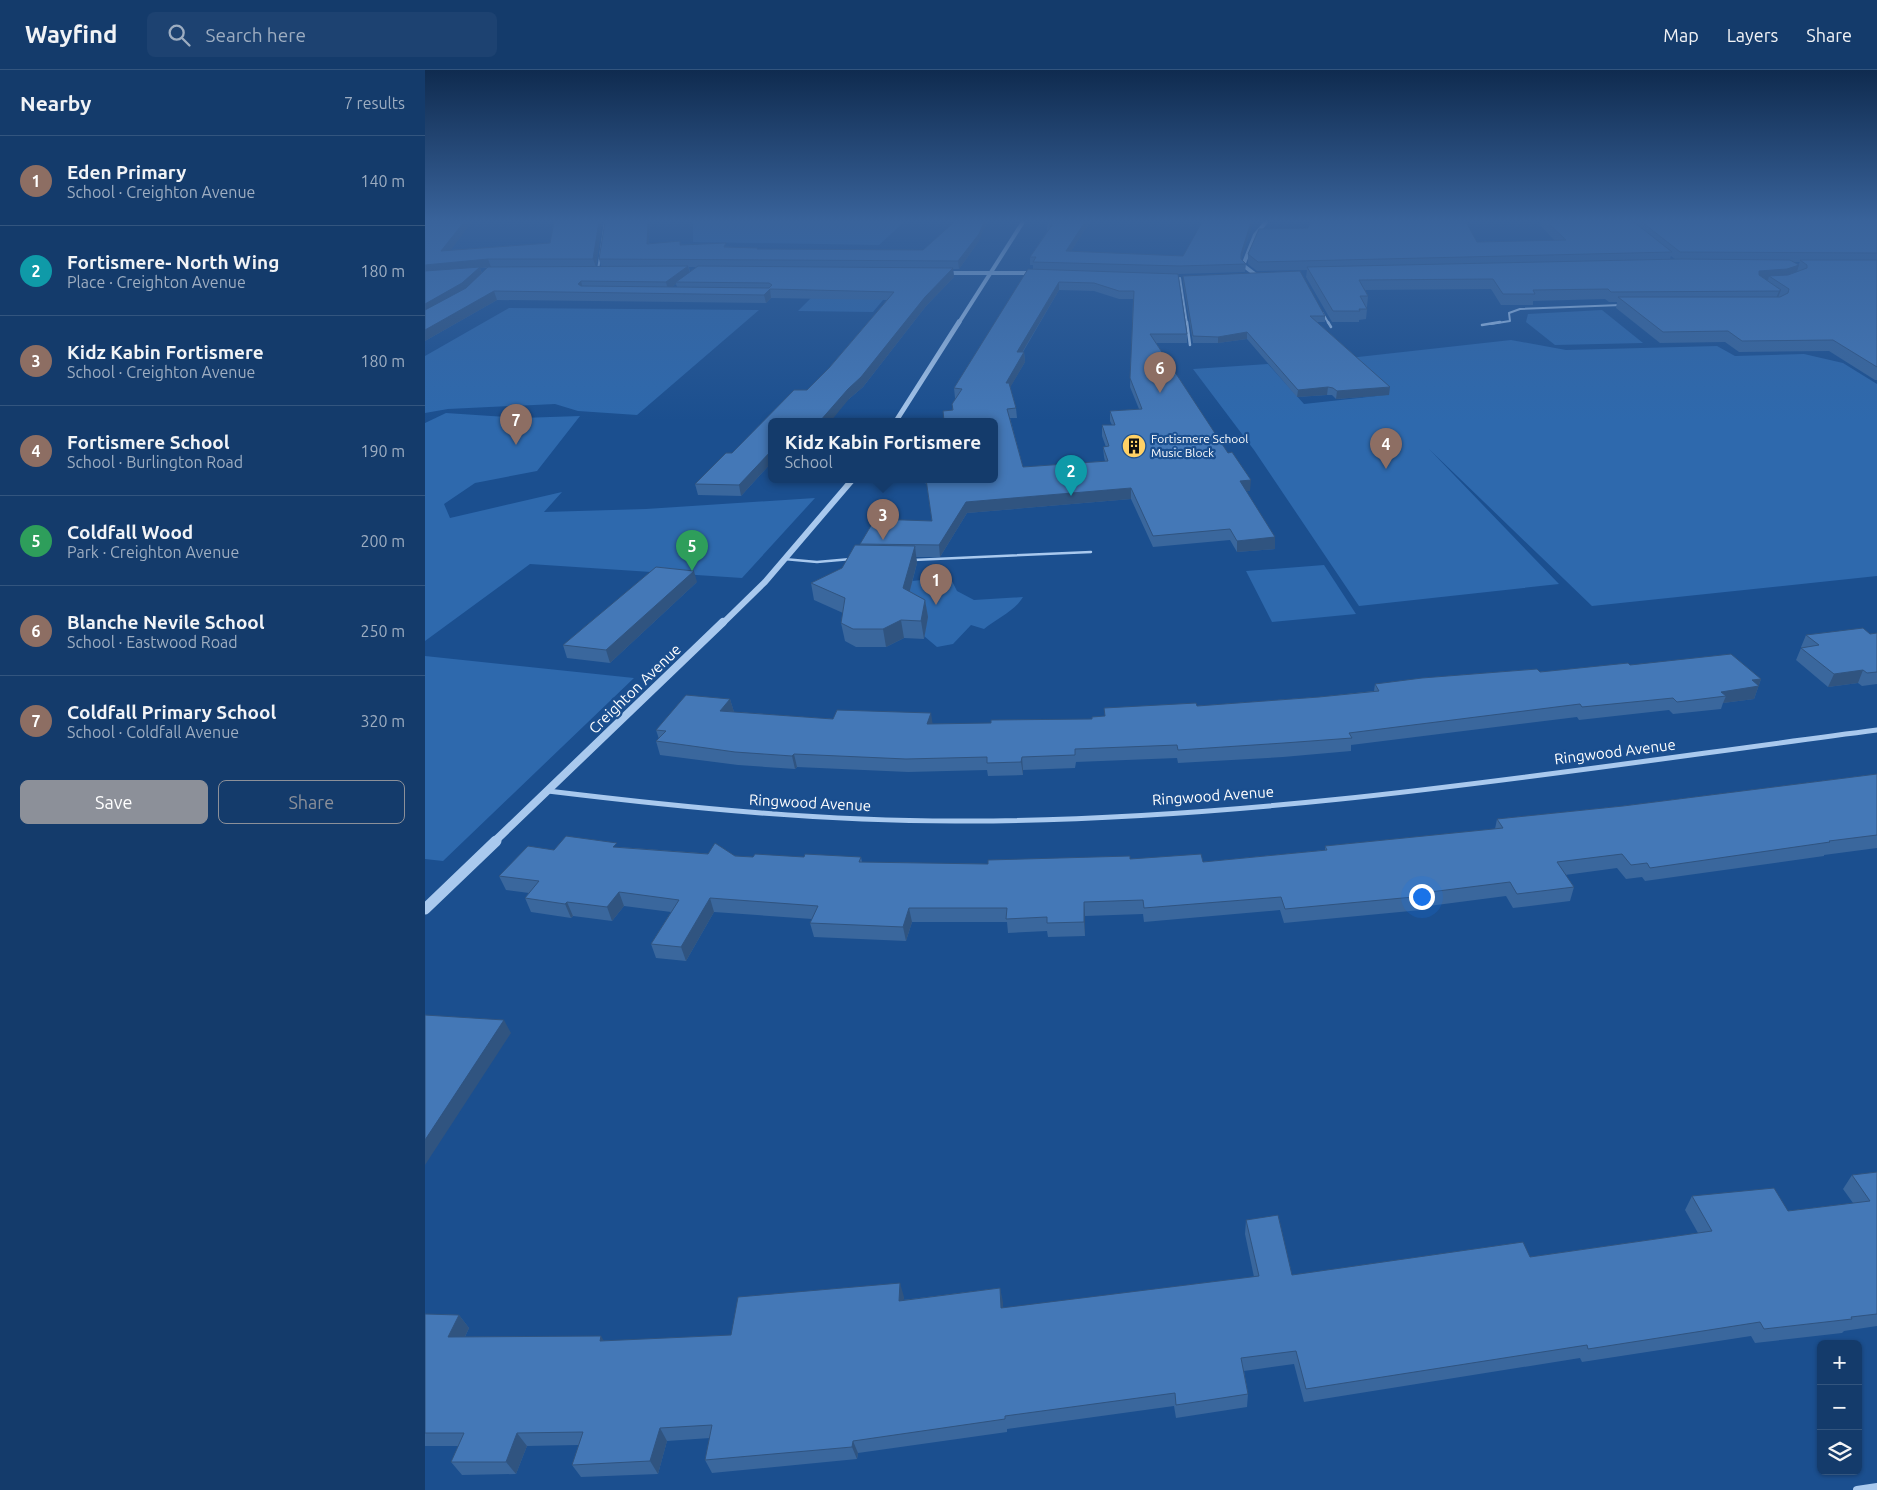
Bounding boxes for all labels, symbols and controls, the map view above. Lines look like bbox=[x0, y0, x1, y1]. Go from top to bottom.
search box bbox=[147, 12, 497, 57]
text: Wayfind bbox=[25, 21, 117, 48]
icon: search bbox=[165, 21, 193, 49]
text: Search here bbox=[205, 24, 306, 46]
text: Map bbox=[1663, 25, 1699, 45]
text: Layers bbox=[1727, 25, 1778, 45]
text: Share bbox=[1806, 25, 1852, 45]
text: Nearby bbox=[20, 91, 91, 115]
text: 7 results bbox=[344, 94, 405, 112]
text: Eden Primary bbox=[67, 161, 186, 183]
text: 1 bbox=[31, 172, 41, 190]
text: 140 m bbox=[360, 172, 405, 190]
text: School · Creighton Avenue bbox=[67, 183, 255, 201]
text: Fortismere- North Wing bbox=[67, 251, 279, 273]
text: 2 bbox=[31, 262, 41, 280]
text: 180 m bbox=[360, 262, 405, 280]
text: Place · Creighton Avenue bbox=[67, 273, 246, 291]
text: Kidz Kabin Fortismere bbox=[67, 341, 264, 363]
text: 3 bbox=[31, 352, 41, 370]
text: 180 m bbox=[360, 352, 405, 370]
pin: 6 bbox=[1144, 352, 1176, 393]
text: School · Creighton Avenue bbox=[67, 363, 255, 381]
pin: 7 bbox=[500, 404, 532, 445]
popup bbox=[768, 418, 998, 483]
pin: 4 bbox=[1370, 428, 1402, 469]
text: Fortismere School bbox=[67, 431, 230, 453]
text: Kidz Kabin Fortismere bbox=[785, 431, 981, 453]
place label: Fortismere School Music Block bbox=[1151, 432, 1249, 459]
building icon: Fortismere School Music Block bbox=[1121, 433, 1147, 459]
text: 4 bbox=[31, 442, 41, 460]
text: 190 m bbox=[360, 442, 405, 460]
text: School · Burlington Road bbox=[67, 453, 243, 471]
text: School bbox=[785, 453, 833, 471]
pin: 2 bbox=[1055, 455, 1087, 496]
pin: 3 bbox=[867, 499, 899, 540]
text: Coldfall Wood bbox=[67, 521, 193, 543]
pin: 5 bbox=[676, 530, 708, 571]
text: 5 bbox=[31, 532, 41, 550]
text: 200 m bbox=[360, 532, 405, 550]
text: Park · Creighton Avenue bbox=[67, 543, 239, 561]
pin: 1 bbox=[920, 564, 952, 605]
text: Blanche Nevile School bbox=[67, 611, 265, 633]
text: 6 bbox=[31, 622, 41, 640]
text: 250 m bbox=[360, 622, 405, 640]
text: School · Eastwood Road bbox=[67, 633, 238, 651]
street label: Creighton Avenue bbox=[585, 640, 684, 737]
text: Coldfall Primary School bbox=[67, 701, 276, 723]
text: 7 bbox=[31, 712, 41, 730]
text: 320 m bbox=[360, 712, 405, 730]
text: School · Coldfall Avenue bbox=[67, 723, 239, 741]
street label: Ringwood Avenue bbox=[1553, 736, 1677, 767]
button: Save bbox=[20, 780, 208, 824]
button: Share bbox=[218, 780, 405, 824]
street label: Ringwood Avenue bbox=[1151, 783, 1274, 808]
street label: Ringwood Avenue bbox=[749, 791, 871, 814]
your location bbox=[1409, 884, 1435, 910]
map controls bbox=[1817, 1340, 1862, 1475]
button: + bbox=[1817, 1340, 1862, 1385]
button: − bbox=[1817, 1385, 1862, 1430]
button: layers bbox=[1817, 1430, 1862, 1475]

